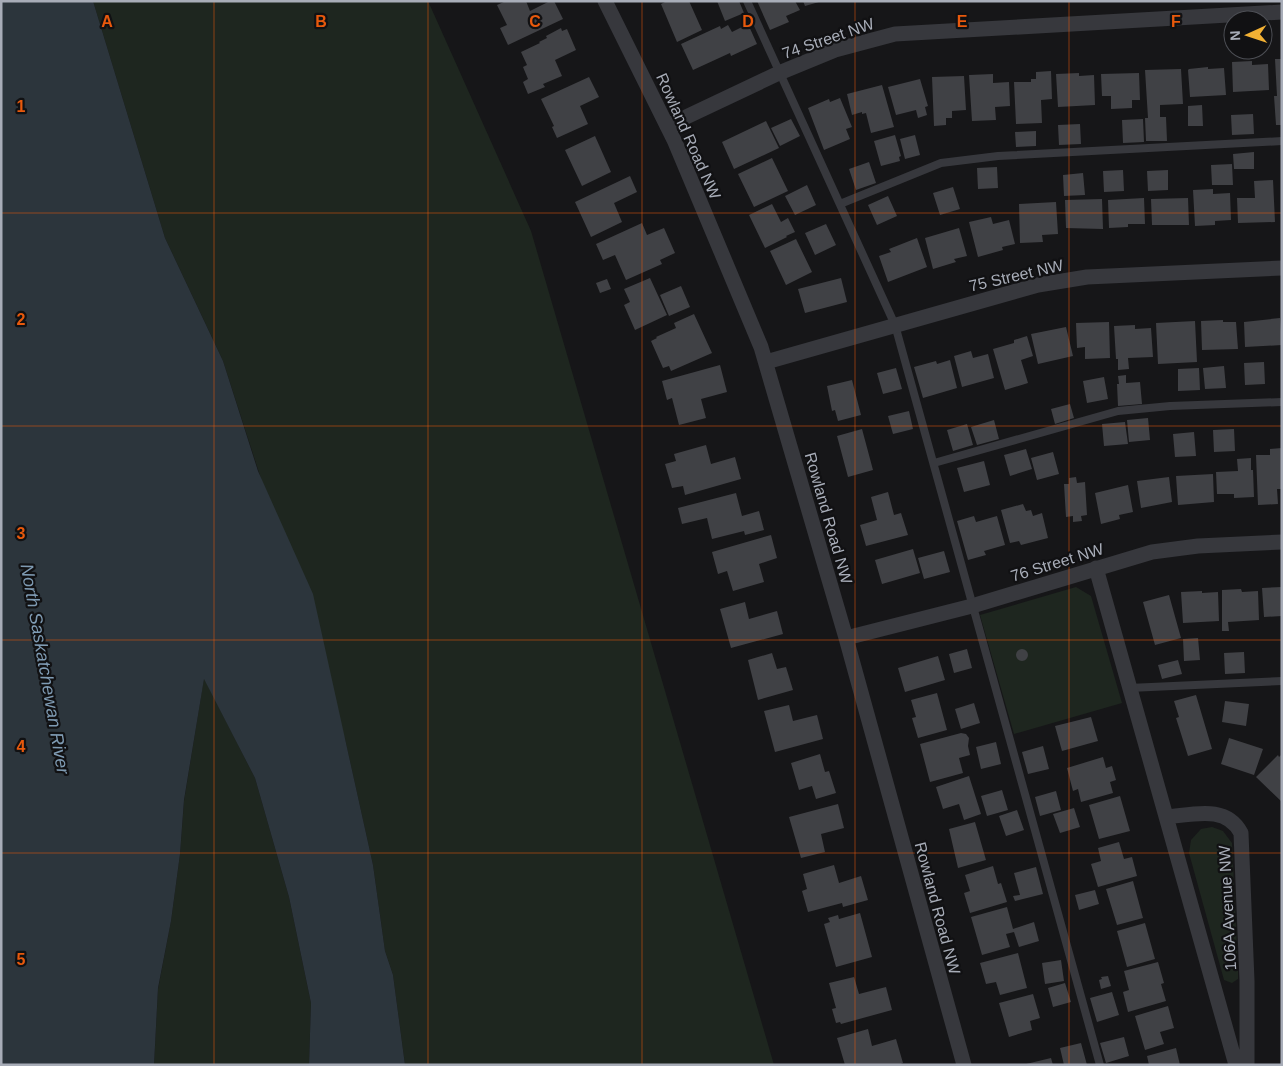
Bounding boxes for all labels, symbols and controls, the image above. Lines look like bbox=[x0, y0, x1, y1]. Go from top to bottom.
north arrow bbox=[1223, 10, 1273, 60]
text: A bbox=[101, 13, 113, 30]
text: B bbox=[315, 13, 327, 30]
text: C bbox=[529, 13, 541, 30]
text: D bbox=[742, 13, 754, 30]
text: E bbox=[957, 13, 968, 30]
text: F bbox=[1171, 13, 1181, 30]
street label: 74 Street NW bbox=[780, 15, 877, 62]
text: N bbox=[1227, 30, 1243, 41]
street label: Rowland Road NW bbox=[653, 71, 724, 203]
text: 1 bbox=[17, 98, 26, 115]
street label: 75 Street NW bbox=[967, 256, 1066, 295]
text: 2 bbox=[17, 311, 26, 328]
street label: Rowland Road NW bbox=[802, 450, 856, 587]
text: 3 bbox=[17, 525, 26, 542]
street label: 76 Street NW bbox=[1009, 540, 1106, 585]
water label: North Saskatchewan River bbox=[17, 562, 74, 777]
text: 4 bbox=[17, 738, 26, 755]
street label: Rowland Road NW bbox=[912, 840, 964, 977]
street label: 106A Avenue NW bbox=[1216, 844, 1239, 971]
text: 5 bbox=[17, 951, 26, 968]

